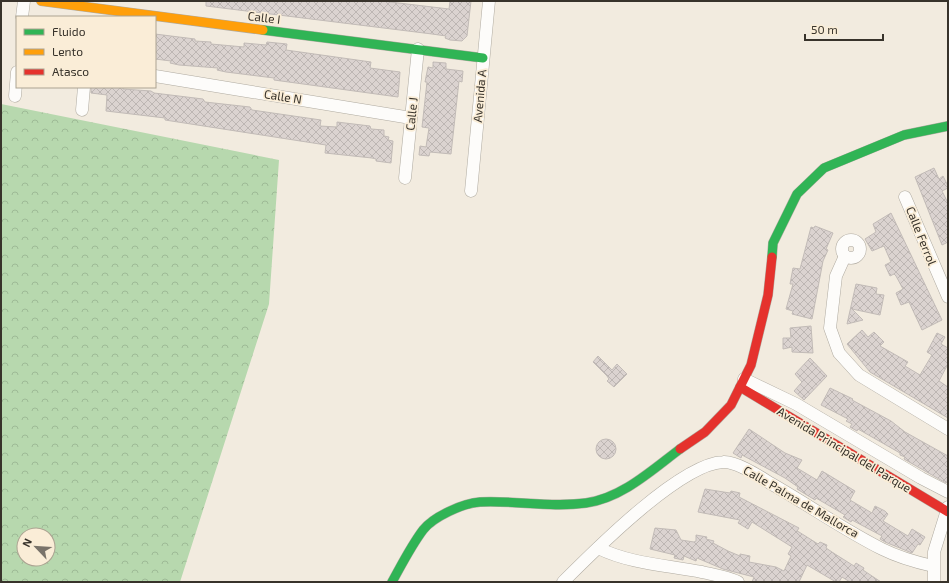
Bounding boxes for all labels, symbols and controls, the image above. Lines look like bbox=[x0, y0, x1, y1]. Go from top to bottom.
street label: Calle I bbox=[247, 8, 281, 26]
legend bbox=[16, 16, 156, 88]
scale bar bbox=[805, 16, 883, 42]
text: 50 m bbox=[811, 22, 838, 36]
text: Fluido bbox=[52, 24, 86, 38]
text: Lento bbox=[52, 44, 83, 58]
text: Atasco bbox=[52, 64, 89, 78]
street label: Avenida A bbox=[470, 68, 488, 123]
street label: Calle N bbox=[263, 86, 303, 106]
street label: Calle J bbox=[402, 96, 420, 131]
street label: Calle Ferrol bbox=[904, 204, 940, 268]
street label: Avenida Principal del Parque bbox=[775, 404, 914, 495]
street label: Calle Palma de Mallorca bbox=[741, 462, 862, 540]
north arrow bbox=[16, 527, 56, 567]
text: N bbox=[19, 536, 34, 549]

